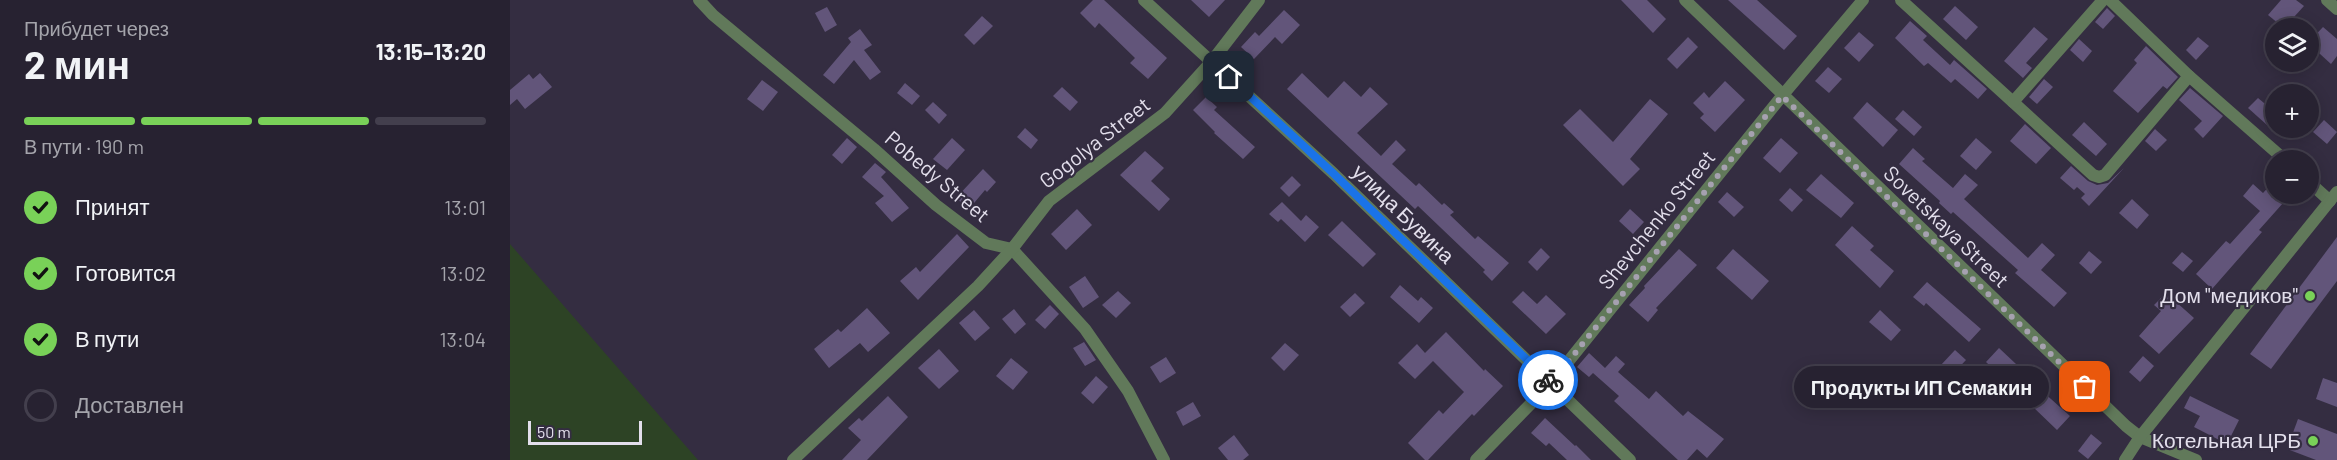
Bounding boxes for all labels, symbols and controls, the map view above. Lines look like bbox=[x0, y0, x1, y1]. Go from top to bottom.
text: Прибудет через bbox=[24, 16, 169, 40]
map controls bbox=[2265, 18, 2319, 204]
button: layers bbox=[2265, 18, 2319, 72]
text: 13:15–13:20 bbox=[376, 38, 486, 64]
text: 2 мин bbox=[24, 40, 130, 87]
pin bbox=[1203, 51, 1254, 102]
icon: home bbox=[1212, 60, 1245, 93]
button: + bbox=[2265, 84, 2319, 138]
street label: Gogolya Street bbox=[1034, 91, 1154, 193]
street label: Pobedy Street bbox=[881, 125, 995, 227]
text: В пути · 190 m bbox=[24, 134, 144, 158]
street label: Shevchenko Street bbox=[1592, 144, 1720, 294]
button: − bbox=[2265, 150, 2319, 204]
street label: улица Бувина bbox=[1348, 158, 1460, 268]
street label: Sovetskaya Street bbox=[1879, 160, 2015, 292]
icon: check bbox=[24, 191, 57, 224]
text: Принят bbox=[75, 193, 149, 219]
text: 13:01 bbox=[444, 195, 486, 219]
icon: check bbox=[24, 257, 57, 290]
text: Готовится bbox=[75, 259, 176, 285]
text: 13:02 bbox=[440, 261, 486, 285]
place label: Дом "медиков" bbox=[2160, 282, 2298, 307]
marker: Дом "медиков" bbox=[2303, 289, 2317, 303]
icon: check bbox=[24, 323, 57, 356]
text: В пути bbox=[75, 325, 139, 351]
text: 13:04 bbox=[440, 327, 486, 351]
courier bbox=[1518, 350, 1578, 410]
pin bbox=[2059, 361, 2110, 412]
icon: bike bbox=[1532, 364, 1565, 397]
callout: Продукты ИП Семакин bbox=[1794, 366, 2049, 408]
icon: bag bbox=[2068, 370, 2101, 403]
text: Продукты ИП Семакин bbox=[1811, 375, 2032, 399]
text: Доставлен bbox=[75, 391, 184, 417]
scale bar bbox=[528, 418, 642, 446]
text: 50 m bbox=[537, 422, 571, 441]
place label: Котельная ЦРБ bbox=[2152, 427, 2301, 452]
marker: Котельная ЦРБ bbox=[2306, 434, 2320, 448]

